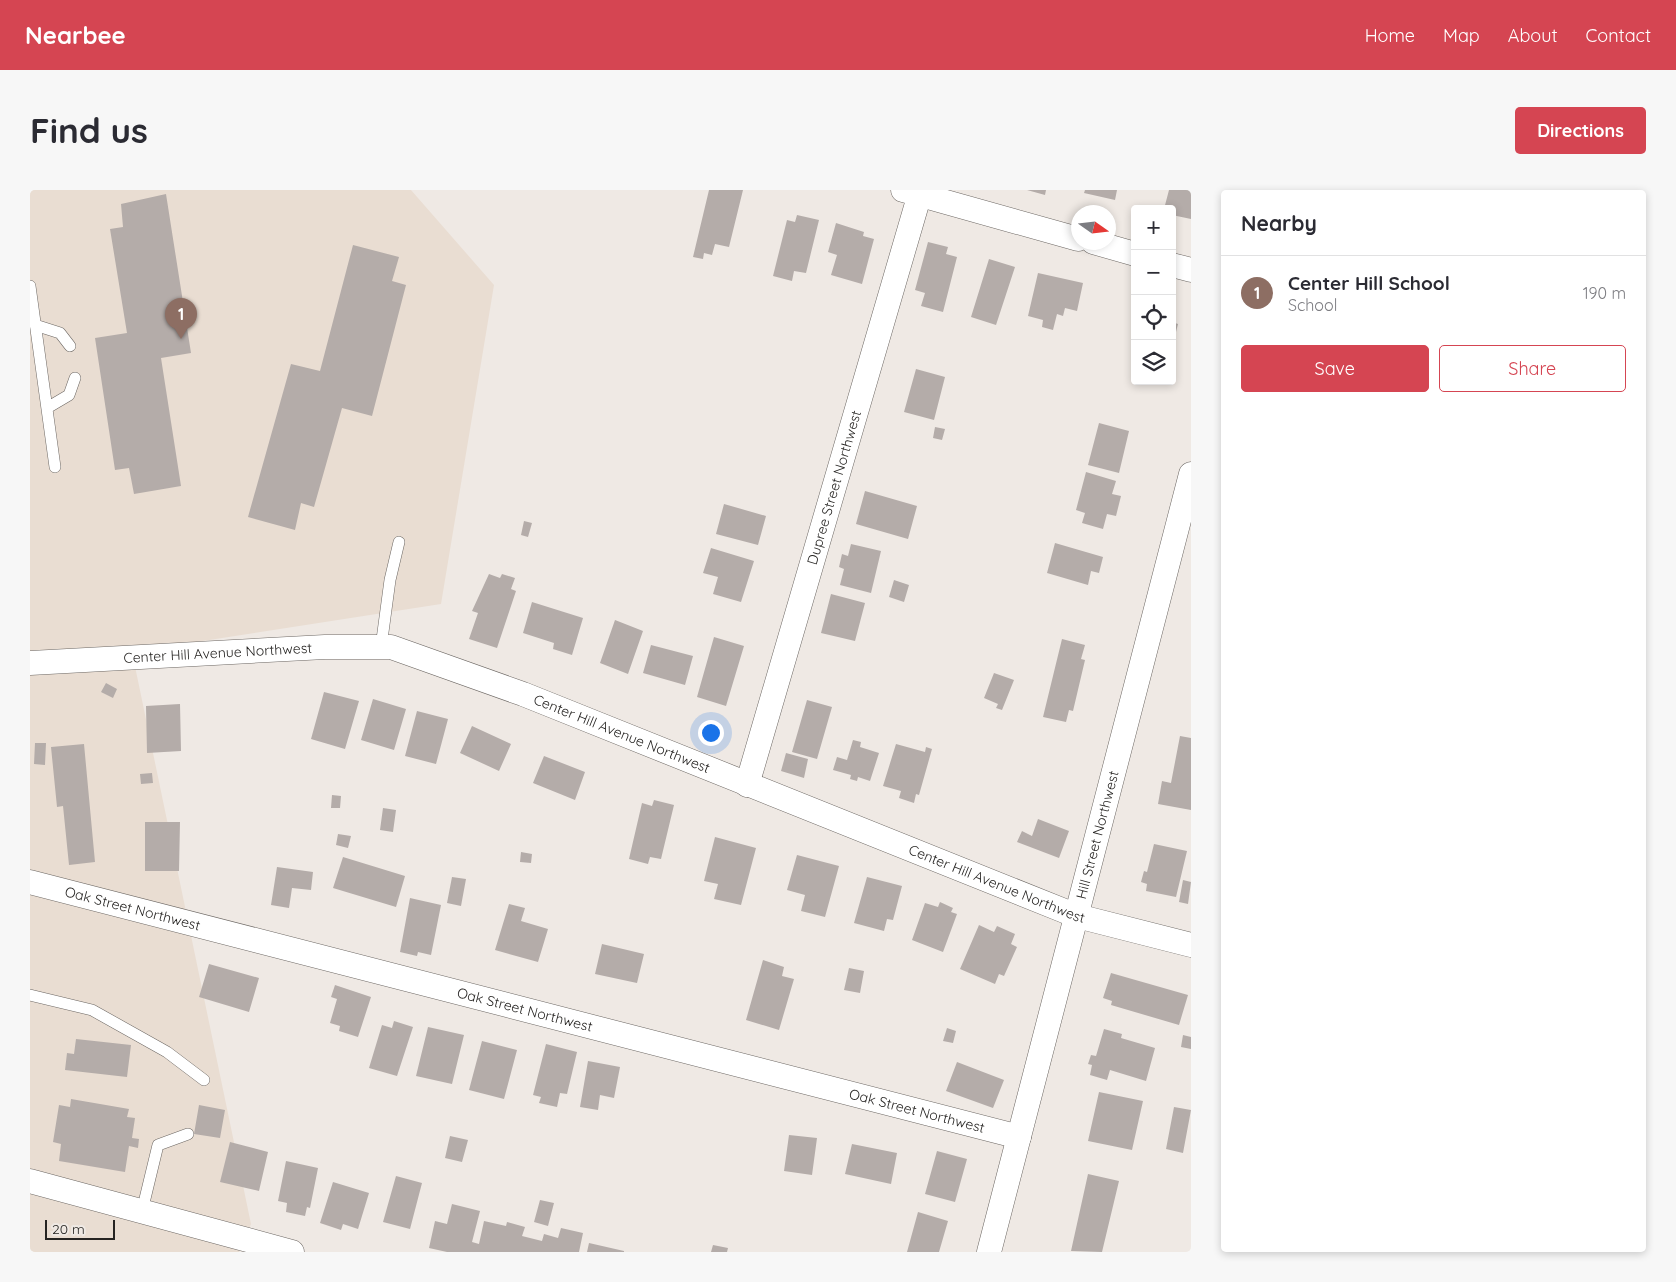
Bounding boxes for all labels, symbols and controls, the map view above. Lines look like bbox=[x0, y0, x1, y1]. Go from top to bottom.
text: Nearbee bbox=[25, 20, 126, 50]
text: Home bbox=[1365, 24, 1415, 47]
text: Map bbox=[1443, 24, 1480, 47]
text: About bbox=[1508, 24, 1558, 47]
text: Contact bbox=[1586, 24, 1651, 47]
button: Directions bbox=[1515, 107, 1646, 154]
text: Find us bbox=[30, 108, 148, 152]
north arrow bbox=[1071, 205, 1116, 250]
map controls bbox=[1131, 205, 1176, 385]
button: + bbox=[1131, 205, 1176, 250]
text: Nearby bbox=[1241, 210, 1317, 236]
button: − bbox=[1131, 250, 1176, 295]
text: Center Hill School bbox=[1288, 271, 1450, 295]
text: 1 bbox=[1254, 283, 1260, 303]
text: 190 m bbox=[1583, 283, 1626, 303]
button: locate bbox=[1131, 295, 1176, 340]
text: School bbox=[1288, 295, 1337, 315]
pin: 1 bbox=[165, 298, 197, 339]
button: layers bbox=[1131, 340, 1176, 385]
button: Save bbox=[1241, 345, 1429, 392]
button: Share bbox=[1439, 345, 1626, 392]
street label: Dupree Street Northwest bbox=[803, 408, 865, 567]
street label: Center Hill Avenue Northwest bbox=[123, 639, 313, 667]
street label: Center Hill Avenue Northwest bbox=[531, 690, 713, 777]
your location bbox=[698, 720, 724, 746]
street label: Hill Street Northwest bbox=[1072, 768, 1123, 901]
street label: Center Hill Avenue Northwest bbox=[906, 840, 1087, 927]
street label: Oak Street Northwest bbox=[63, 882, 203, 935]
street label: Oak Street Northwest bbox=[455, 983, 595, 1036]
street label: Oak Street Northwest bbox=[847, 1085, 987, 1137]
scale bar bbox=[45, 1217, 115, 1240]
text: 20 m bbox=[52, 1220, 85, 1238]

